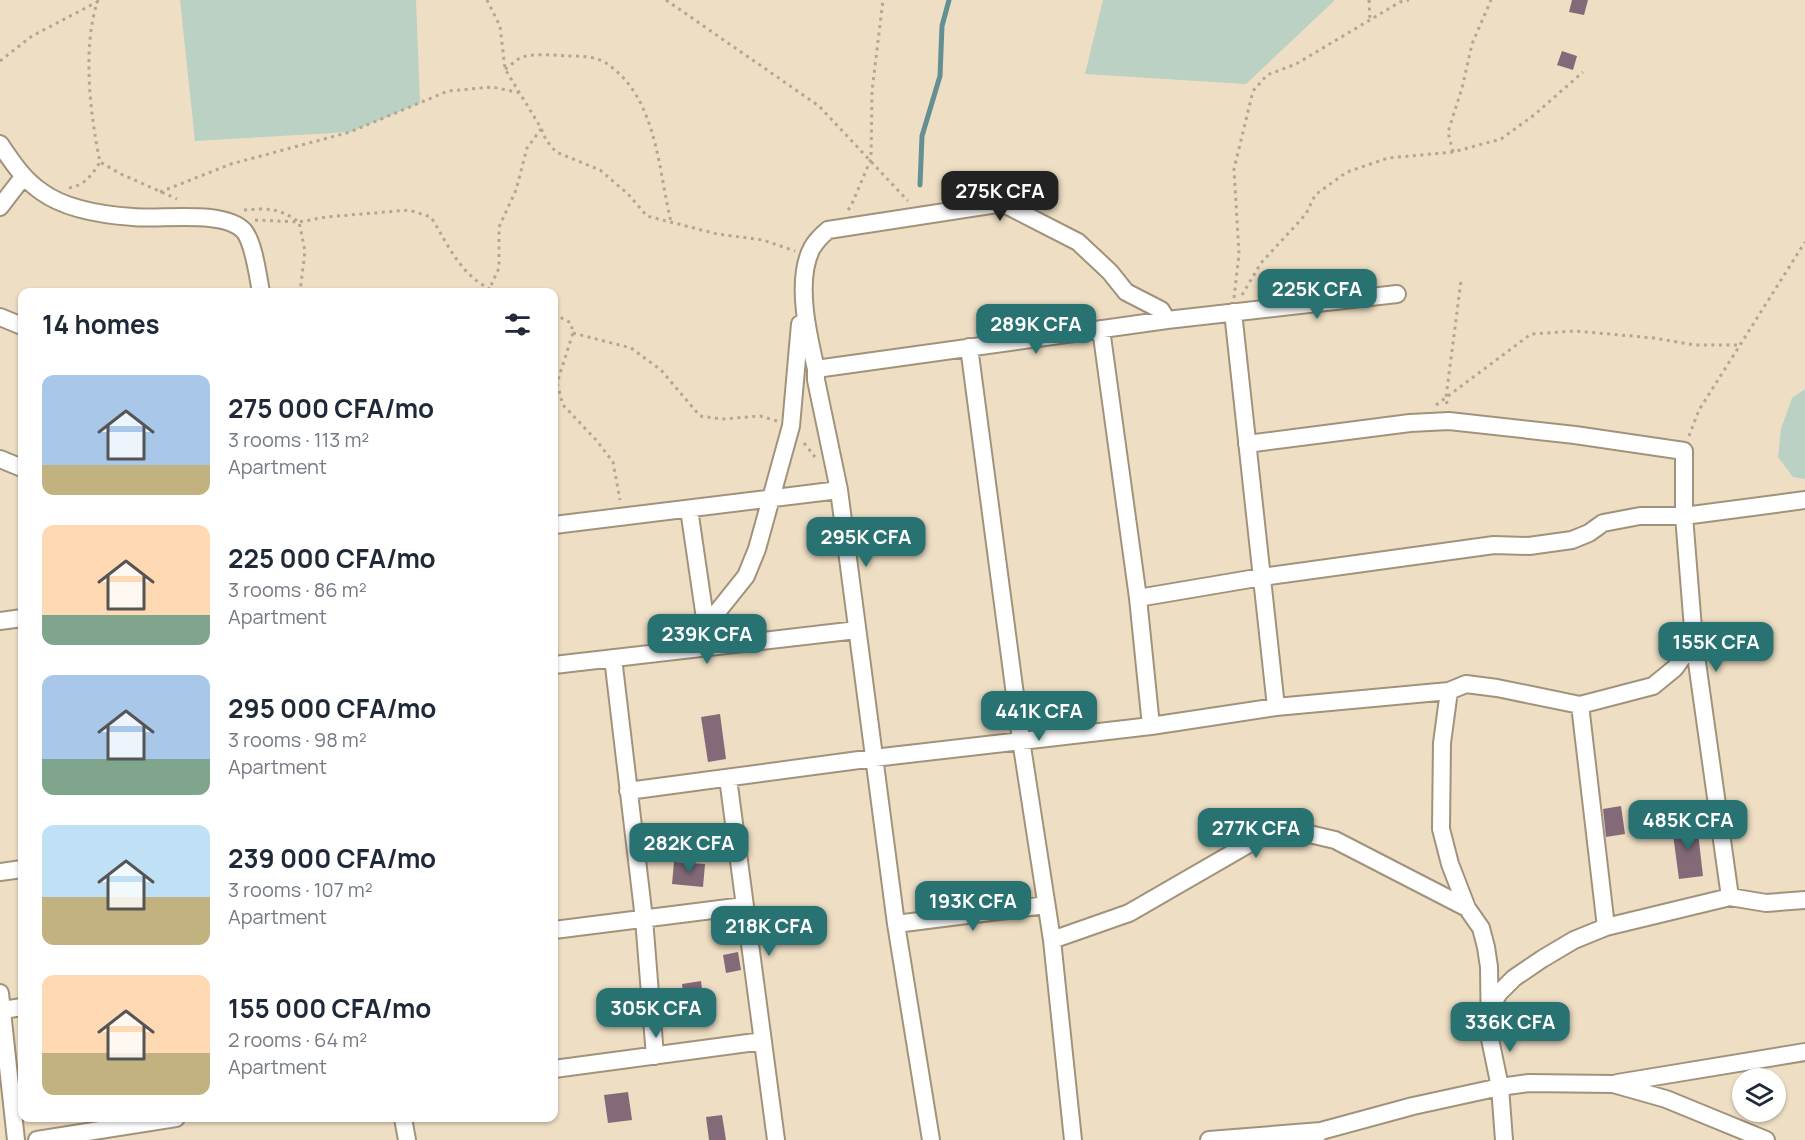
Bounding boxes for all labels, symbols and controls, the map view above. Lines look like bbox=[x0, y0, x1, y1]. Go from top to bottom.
pin: 275K CFA bbox=[938, 171, 1062, 222]
text: 275K CFA bbox=[955, 177, 1045, 204]
pin: 225K CFA bbox=[1255, 269, 1379, 320]
text: 225K CFA bbox=[1272, 275, 1362, 302]
pin: 289K CFA bbox=[974, 304, 1098, 355]
text: 14 homes bbox=[42, 306, 160, 342]
icon: filters bbox=[501, 308, 534, 341]
text: 289K CFA bbox=[990, 310, 1082, 337]
text: 275 000 CFA/mo bbox=[228, 390, 434, 426]
icon: home bbox=[90, 399, 162, 471]
text: 3 rooms · 113 m² bbox=[228, 426, 369, 453]
text: Apartment bbox=[228, 453, 327, 480]
pin: 295K CFA bbox=[804, 517, 928, 568]
text: 295K CFA bbox=[820, 523, 912, 550]
text: 225 000 CFA/mo bbox=[228, 540, 436, 576]
icon: home bbox=[90, 549, 162, 621]
text: 3 rooms · 86 m² bbox=[228, 576, 367, 603]
text: Apartment bbox=[228, 603, 327, 630]
pin: 239K CFA bbox=[645, 614, 769, 665]
text: 239K CFA bbox=[662, 620, 752, 647]
pin: 155K CFA bbox=[1654, 622, 1778, 673]
text: 155K CFA bbox=[1672, 628, 1760, 655]
text: 295 000 CFA/mo bbox=[228, 690, 436, 726]
pin: 441K CFA bbox=[977, 691, 1101, 742]
text: 441K CFA bbox=[995, 697, 1083, 724]
icon: home bbox=[90, 699, 162, 771]
text: 3 rooms · 98 m² bbox=[228, 726, 367, 753]
text: Apartment bbox=[228, 753, 327, 780]
pin: 485K CFA bbox=[1626, 800, 1750, 851]
text: 485K CFA bbox=[1642, 806, 1734, 833]
pin: 277K CFA bbox=[1194, 808, 1318, 859]
text: 277K CFA bbox=[1212, 814, 1300, 841]
pin: 282K CFA bbox=[627, 823, 751, 874]
text: 282K CFA bbox=[643, 829, 735, 856]
text: 239 000 CFA/mo bbox=[228, 840, 436, 876]
icon: home bbox=[90, 849, 162, 921]
text: 3 rooms · 107 m² bbox=[228, 876, 373, 903]
pin: 193K CFA bbox=[911, 881, 1035, 932]
text: 193K CFA bbox=[929, 887, 1017, 914]
text: Apartment bbox=[228, 903, 327, 930]
pin: 218K CFA bbox=[707, 906, 831, 957]
text: 218K CFA bbox=[725, 912, 813, 939]
pin: 305K CFA bbox=[594, 988, 718, 1039]
text: 155 000 CFA/mo bbox=[228, 990, 431, 1026]
text: 305K CFA bbox=[610, 994, 702, 1021]
icon: home bbox=[90, 999, 162, 1071]
pin: 336K CFA bbox=[1448, 1002, 1572, 1053]
text: 336K CFA bbox=[1465, 1008, 1555, 1035]
text: 2 rooms · 64 m² bbox=[228, 1026, 367, 1053]
text: Apartment bbox=[228, 1053, 327, 1080]
map controls bbox=[1732, 1068, 1786, 1122]
button: layers bbox=[1732, 1068, 1786, 1122]

